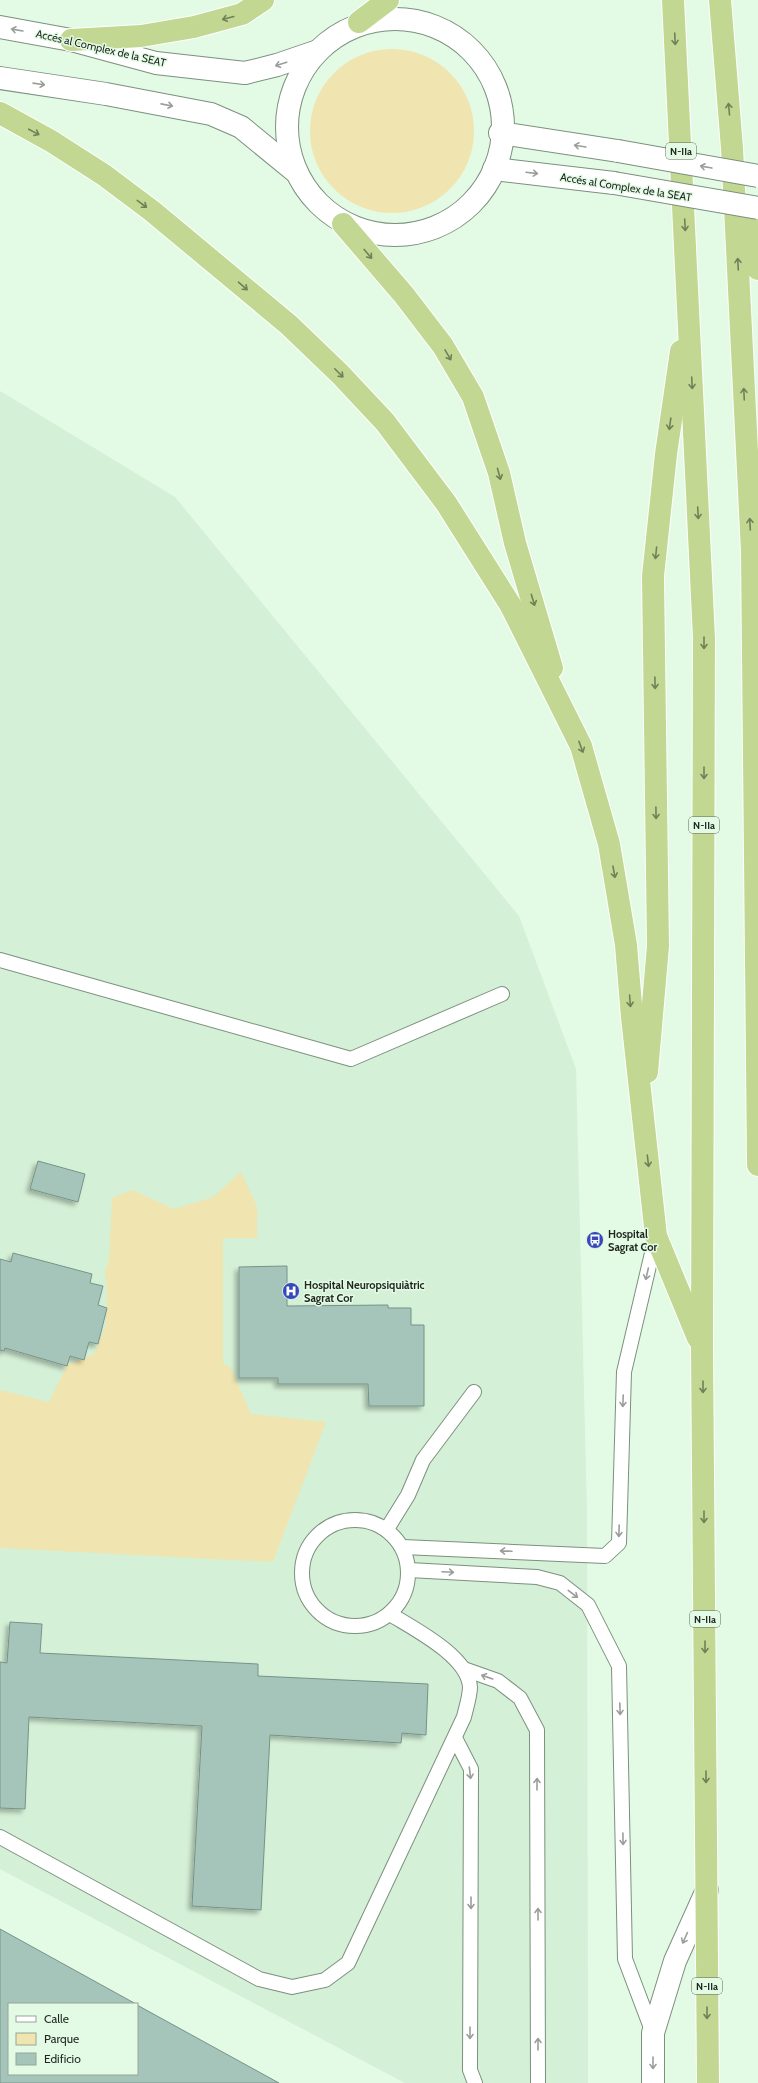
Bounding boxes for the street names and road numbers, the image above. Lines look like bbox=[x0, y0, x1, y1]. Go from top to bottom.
street label: Accés al Complex de la SEAT bbox=[35, 26, 167, 70]
road number: N-IIa bbox=[666, 143, 696, 159]
street label: Accés al Complex de la SEAT bbox=[559, 170, 693, 204]
road number: N-IIa bbox=[689, 817, 719, 833]
road number: N-IIa bbox=[690, 1611, 720, 1627]
road number: N-IIa bbox=[692, 1978, 722, 1994]

